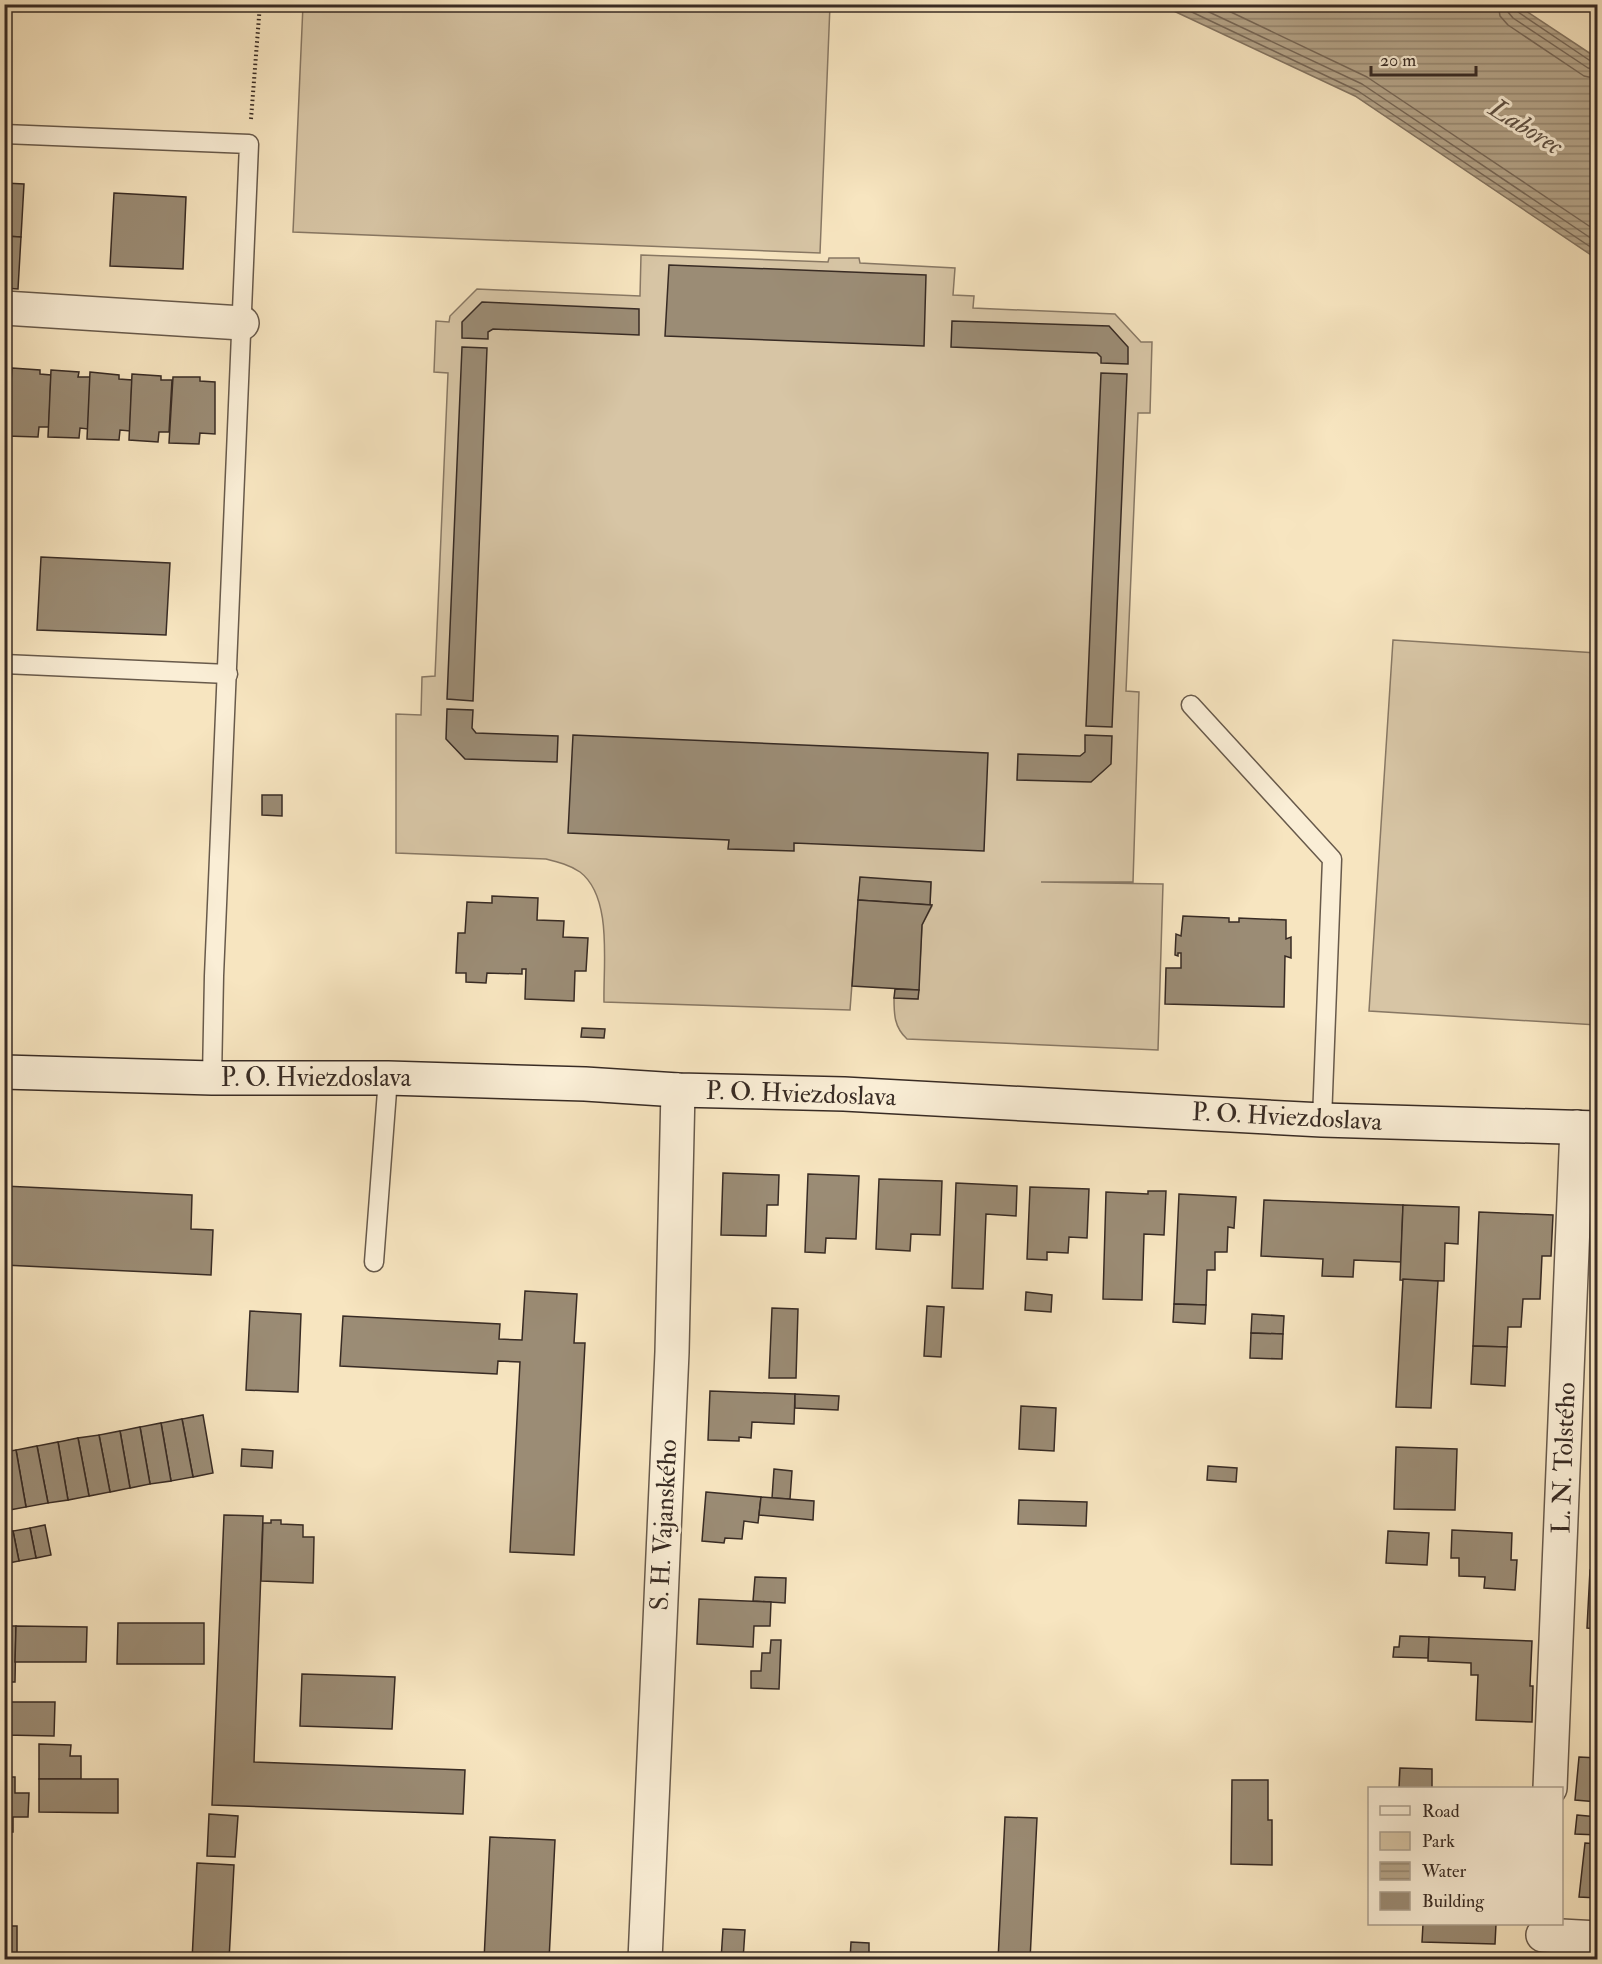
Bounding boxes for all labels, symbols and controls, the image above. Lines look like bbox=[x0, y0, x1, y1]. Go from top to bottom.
scale bar bbox=[1371, 39, 1476, 77]
text: 20 m bbox=[1380, 49, 1416, 72]
water label: Laborec bbox=[1482, 91, 1569, 163]
street label: P. O. Hviezdoslava bbox=[221, 1062, 412, 1094]
street label: P. O. Hviezdoslava bbox=[705, 1075, 897, 1113]
street label: P. O. Hviezdoslava bbox=[1191, 1096, 1383, 1138]
street label: L. N. Tolstého bbox=[1545, 1382, 1583, 1534]
street label: S. H. Vajanského bbox=[644, 1438, 684, 1612]
legend bbox=[1368, 1787, 1563, 1925]
text: Road bbox=[1422, 1800, 1460, 1823]
text: Park bbox=[1422, 1830, 1455, 1853]
text: Water bbox=[1421, 1860, 1466, 1883]
text: Building bbox=[1422, 1890, 1485, 1913]

